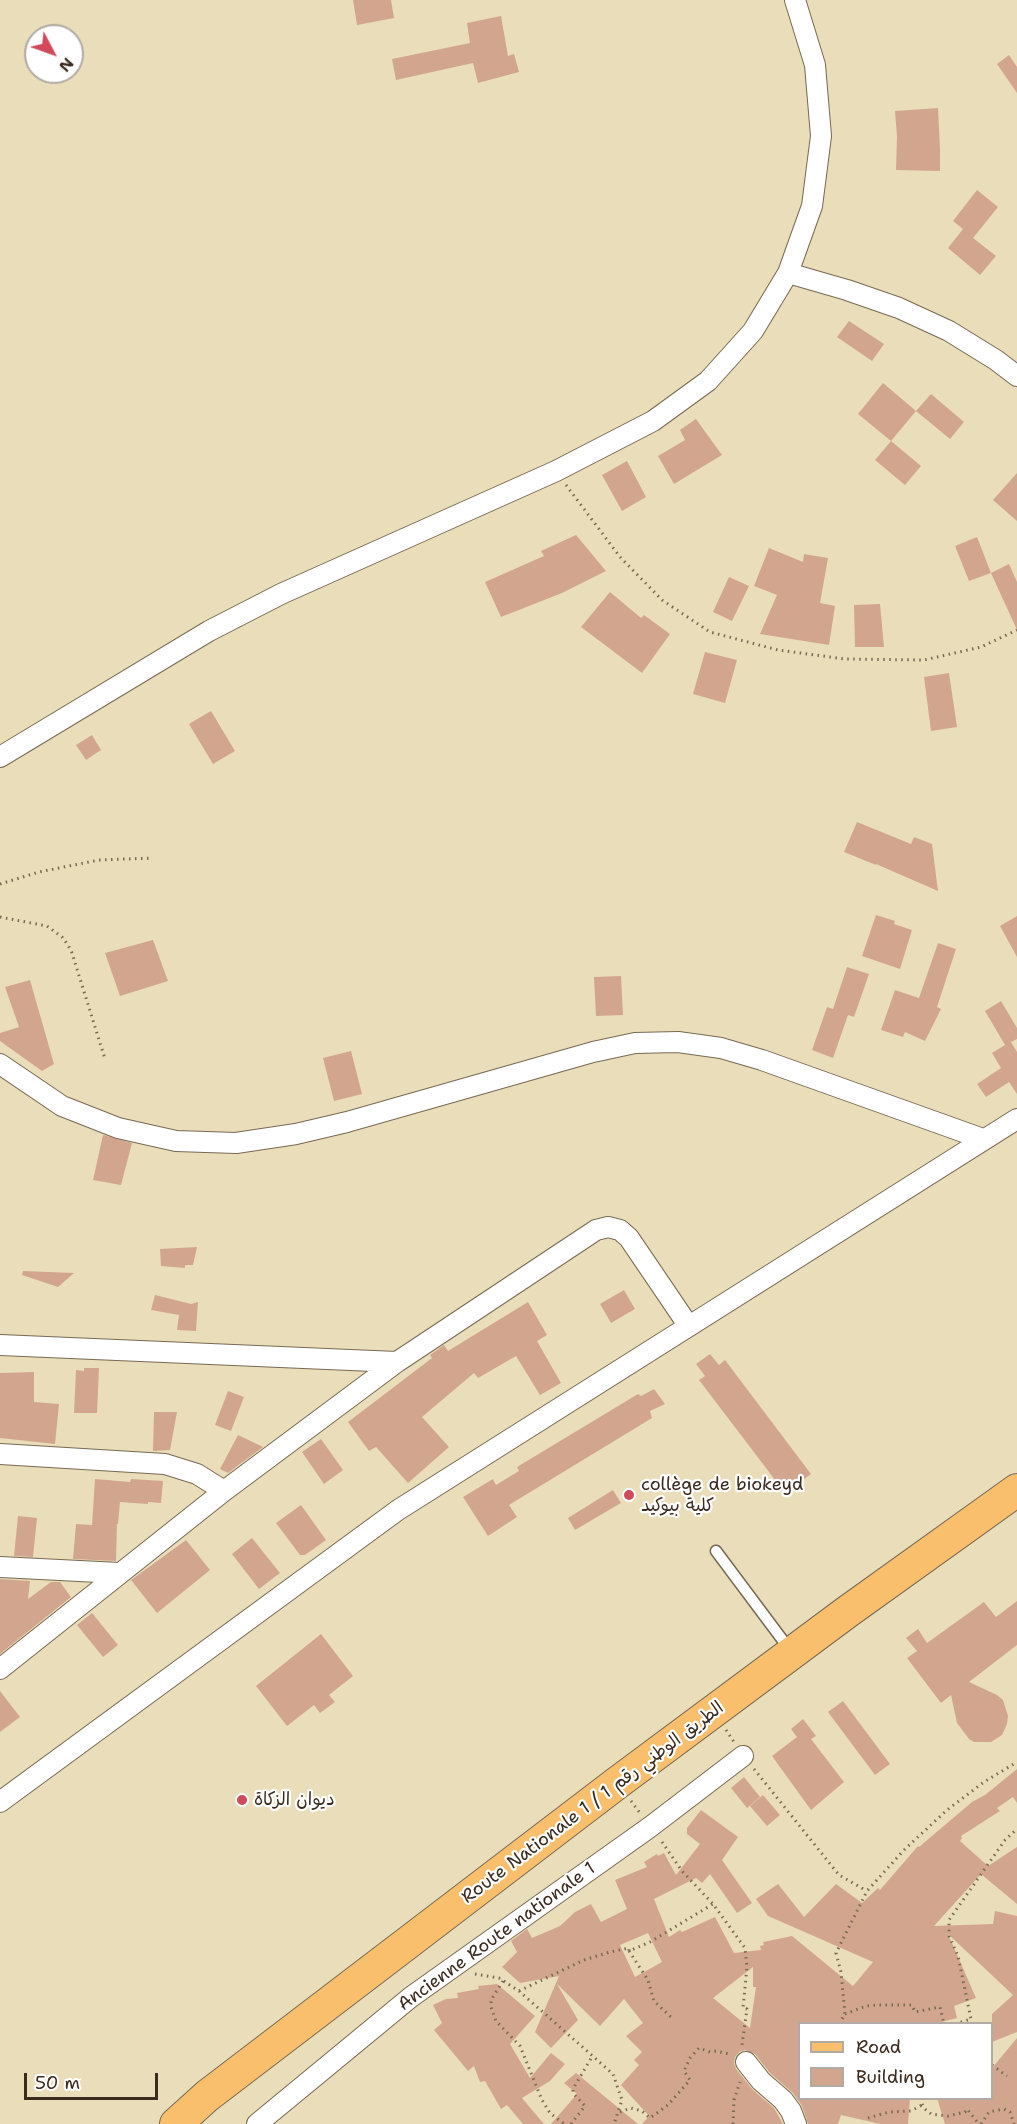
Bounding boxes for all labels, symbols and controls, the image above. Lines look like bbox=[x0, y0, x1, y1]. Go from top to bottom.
north arrow bbox=[24, 24, 84, 84]
text: N bbox=[54, 53, 79, 77]
place label: collège de biokeyd كلية بيوكيد bbox=[641, 1474, 803, 1516]
marker: collège de biokeyd كلية بيوكيد bbox=[622, 1488, 636, 1502]
street label: Route Nationale 1 / الطريق الوطني رقم 1 bbox=[458, 1697, 728, 1909]
place label: ديوان الزكاة bbox=[254, 1789, 335, 1811]
marker: ديوان الزكاة bbox=[235, 1793, 249, 1807]
street label: Ancienne Route nationale 1 bbox=[394, 1858, 600, 2016]
legend bbox=[798, 2022, 993, 2100]
text: Road bbox=[856, 2035, 901, 2059]
scale bar bbox=[27, 2061, 160, 2099]
text: Building bbox=[856, 2065, 925, 2089]
text: 50 m bbox=[35, 2071, 80, 2095]

